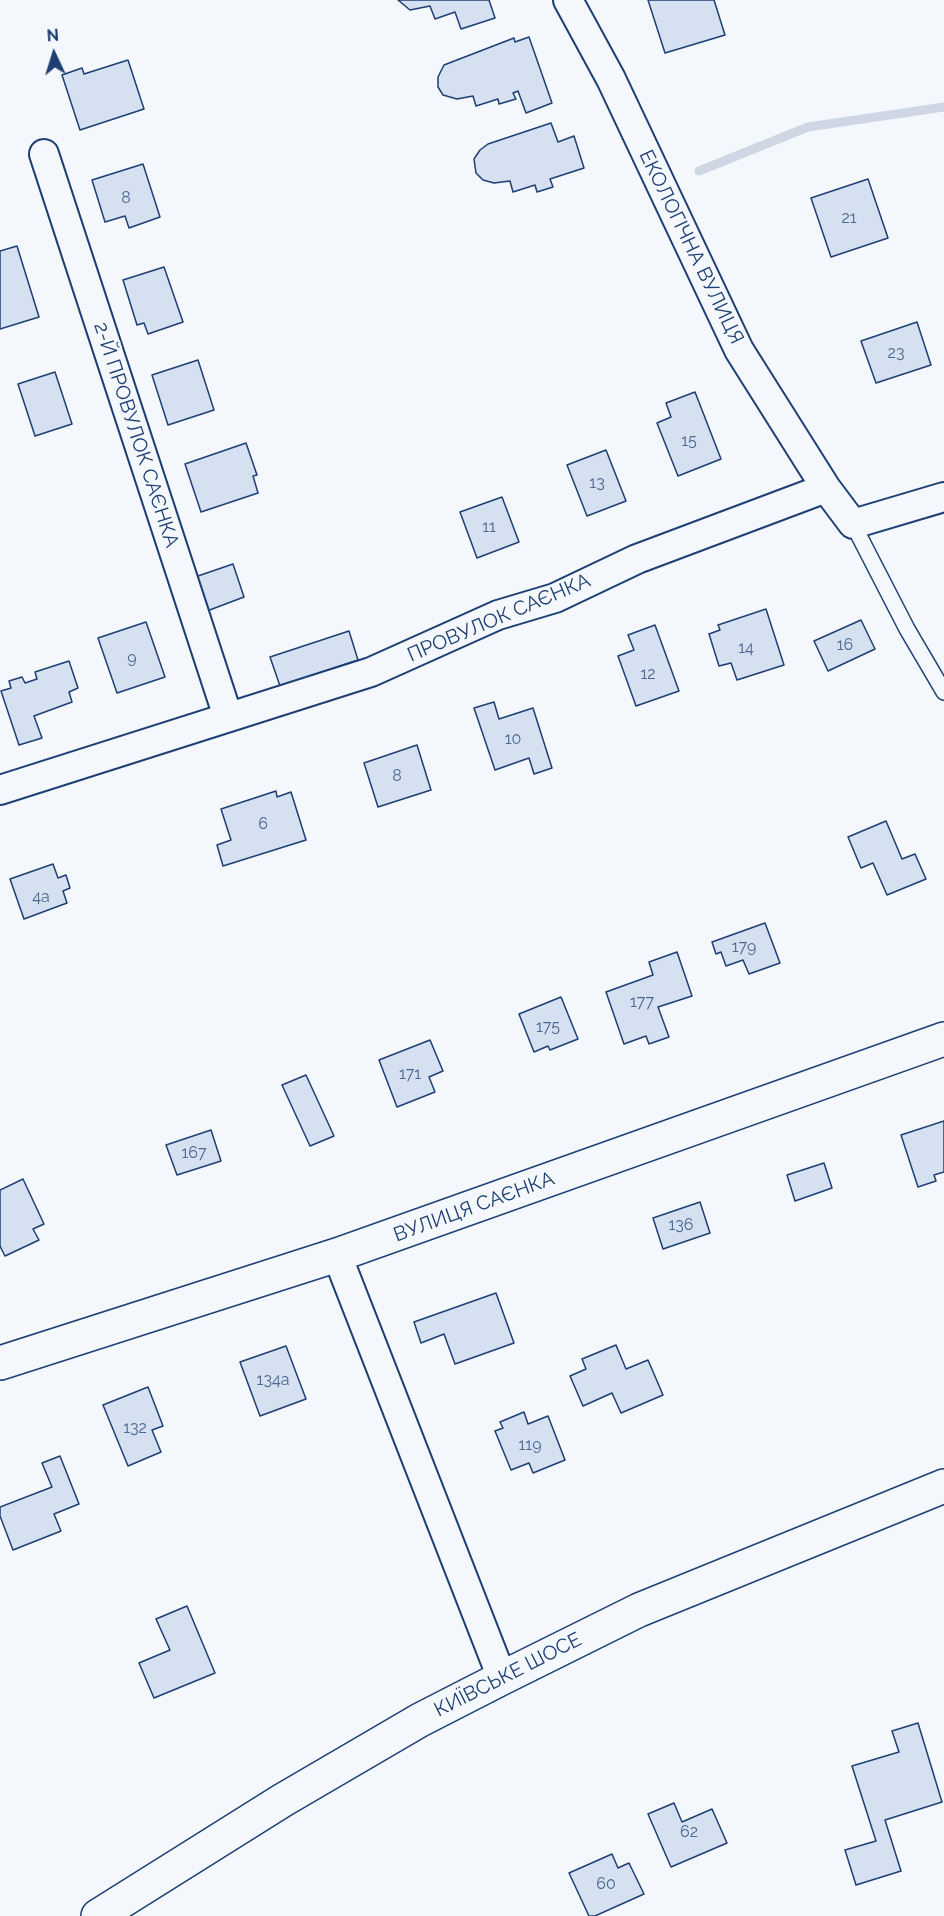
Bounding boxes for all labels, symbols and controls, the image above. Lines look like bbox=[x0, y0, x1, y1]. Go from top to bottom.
north arrow bbox=[24, 24, 84, 84]
text: N bbox=[46, 26, 59, 45]
street label: ЕКОЛОГІЧНА ВУЛИЦЯ bbox=[634, 146, 748, 348]
house number: 8 bbox=[121, 188, 131, 208]
house number: 21 bbox=[841, 208, 857, 228]
street label: 2-Й ПРОВУЛОК САЄНКА bbox=[88, 319, 184, 551]
house number: 23 bbox=[888, 343, 904, 363]
house number: 15 bbox=[681, 431, 697, 451]
house number: 13 bbox=[589, 473, 605, 493]
house number: 11 bbox=[482, 517, 496, 537]
street label: ПРОВУЛОК САЄНКА bbox=[404, 569, 594, 667]
house number: 16 bbox=[837, 635, 853, 655]
house number: 14 bbox=[738, 638, 754, 658]
house number: 9 bbox=[127, 648, 137, 668]
house number: 12 bbox=[640, 664, 656, 684]
house number: 10 bbox=[505, 729, 521, 749]
house number: 8 bbox=[392, 766, 402, 786]
house number: 6 bbox=[258, 814, 268, 834]
house number: 4а bbox=[32, 887, 50, 907]
house number: 179 bbox=[732, 937, 756, 957]
house number: 177 bbox=[630, 992, 654, 1012]
house number: 175 bbox=[536, 1017, 560, 1037]
house number: 171 bbox=[399, 1064, 421, 1084]
house number: 167 bbox=[181, 1143, 207, 1163]
street label: ВУЛИЦЯ САЄНКА bbox=[390, 1167, 558, 1247]
house number: 136 bbox=[668, 1215, 694, 1235]
house number: 134а bbox=[257, 1370, 289, 1390]
house number: 132 bbox=[123, 1418, 147, 1438]
house number: 119 bbox=[518, 1435, 542, 1455]
street label: КИЇВСЬКЕ ШОСЕ bbox=[430, 1628, 586, 1722]
house number: 62 bbox=[680, 1822, 698, 1842]
house number: 60 bbox=[596, 1874, 616, 1894]

